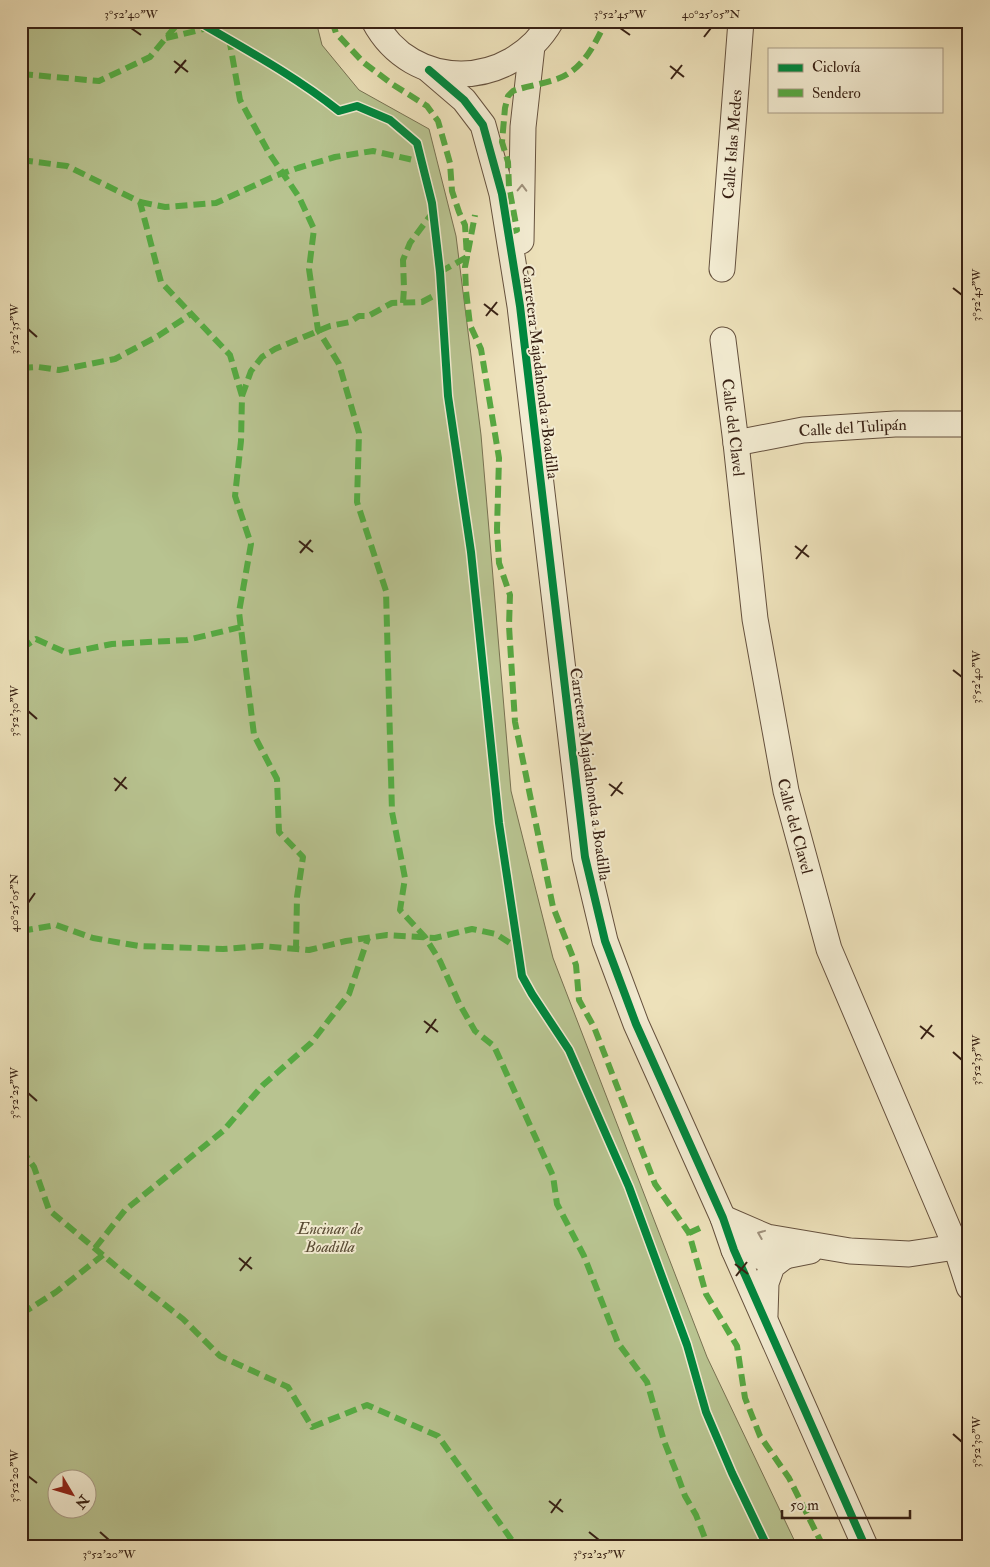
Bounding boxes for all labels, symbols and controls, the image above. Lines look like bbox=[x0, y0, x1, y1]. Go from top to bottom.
text: 3°52'40"W bbox=[104, 7, 158, 22]
text: 3°52'45"W bbox=[594, 7, 647, 22]
text: 40°25'05"N bbox=[682, 7, 741, 22]
legend bbox=[768, 48, 942, 112]
text: Ciclovía bbox=[812, 58, 861, 77]
text: Sendero bbox=[812, 84, 861, 103]
street label: Calle Islas Medes bbox=[718, 89, 747, 200]
one-way arrow bbox=[517, 183, 527, 191]
street label: Carretera Majadahonda a Boadilla bbox=[517, 264, 563, 480]
text: 3°52'45"W bbox=[969, 268, 984, 321]
text: 3°52'35"W bbox=[7, 303, 22, 354]
street label: Calle del Clavel bbox=[717, 377, 749, 477]
street label: Calle del Tulipán bbox=[798, 415, 907, 441]
text: 3°52'40"W bbox=[969, 650, 984, 704]
street label: Carretera Majadahonda a Boadilla bbox=[565, 666, 615, 882]
text: 3°52'30"W bbox=[7, 684, 22, 737]
street label: Calle del Clavel bbox=[773, 777, 817, 876]
text: 40°25'05"N bbox=[7, 873, 22, 932]
text: 3°52'35"W bbox=[969, 1034, 984, 1085]
text: 3°52'25"W bbox=[7, 1066, 22, 1119]
park label: Encinar de Boadilla bbox=[296, 1219, 363, 1257]
one-way arrow bbox=[757, 1230, 766, 1241]
text: 3°52'30"W bbox=[969, 1415, 984, 1468]
text: 3°52'20"W bbox=[7, 1449, 22, 1502]
north arrow bbox=[48, 1470, 98, 1520]
scale bar bbox=[782, 1487, 910, 1519]
text: N bbox=[71, 1491, 93, 1512]
text: 50 m bbox=[790, 1496, 819, 1515]
text: 3°52'20"W bbox=[83, 1547, 136, 1562]
text: 3°52'25"W bbox=[573, 1547, 626, 1562]

